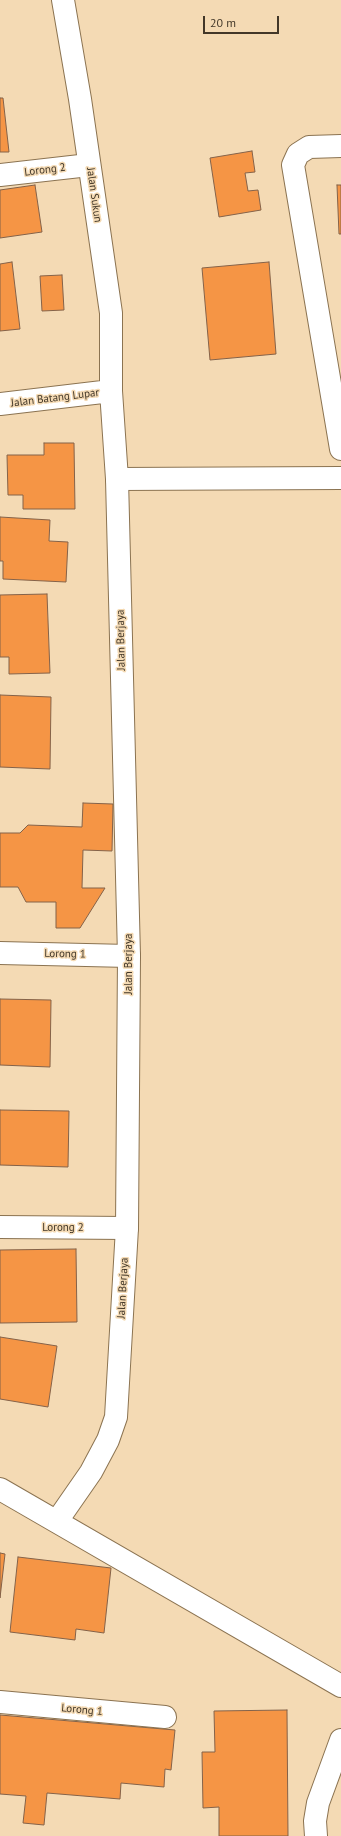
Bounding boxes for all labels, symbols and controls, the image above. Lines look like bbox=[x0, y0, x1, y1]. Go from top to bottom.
scale bar bbox=[205, 8, 281, 34]
text: 20 m bbox=[210, 15, 236, 30]
street label: Lorong 2 bbox=[24, 161, 66, 179]
street label: Jalan Sukun bbox=[84, 167, 104, 223]
street label: Jalan Batang Lupar bbox=[10, 386, 100, 410]
street label: Jalan Berjaya bbox=[114, 609, 128, 671]
street label: Jalan Berjaya bbox=[122, 933, 136, 995]
street label: Lorong 1 bbox=[44, 947, 86, 961]
street label: Lorong 2 bbox=[42, 1221, 84, 1235]
street label: Jalan Berjaya bbox=[115, 1257, 131, 1319]
street label: Lorong 1 bbox=[61, 1702, 103, 1718]

